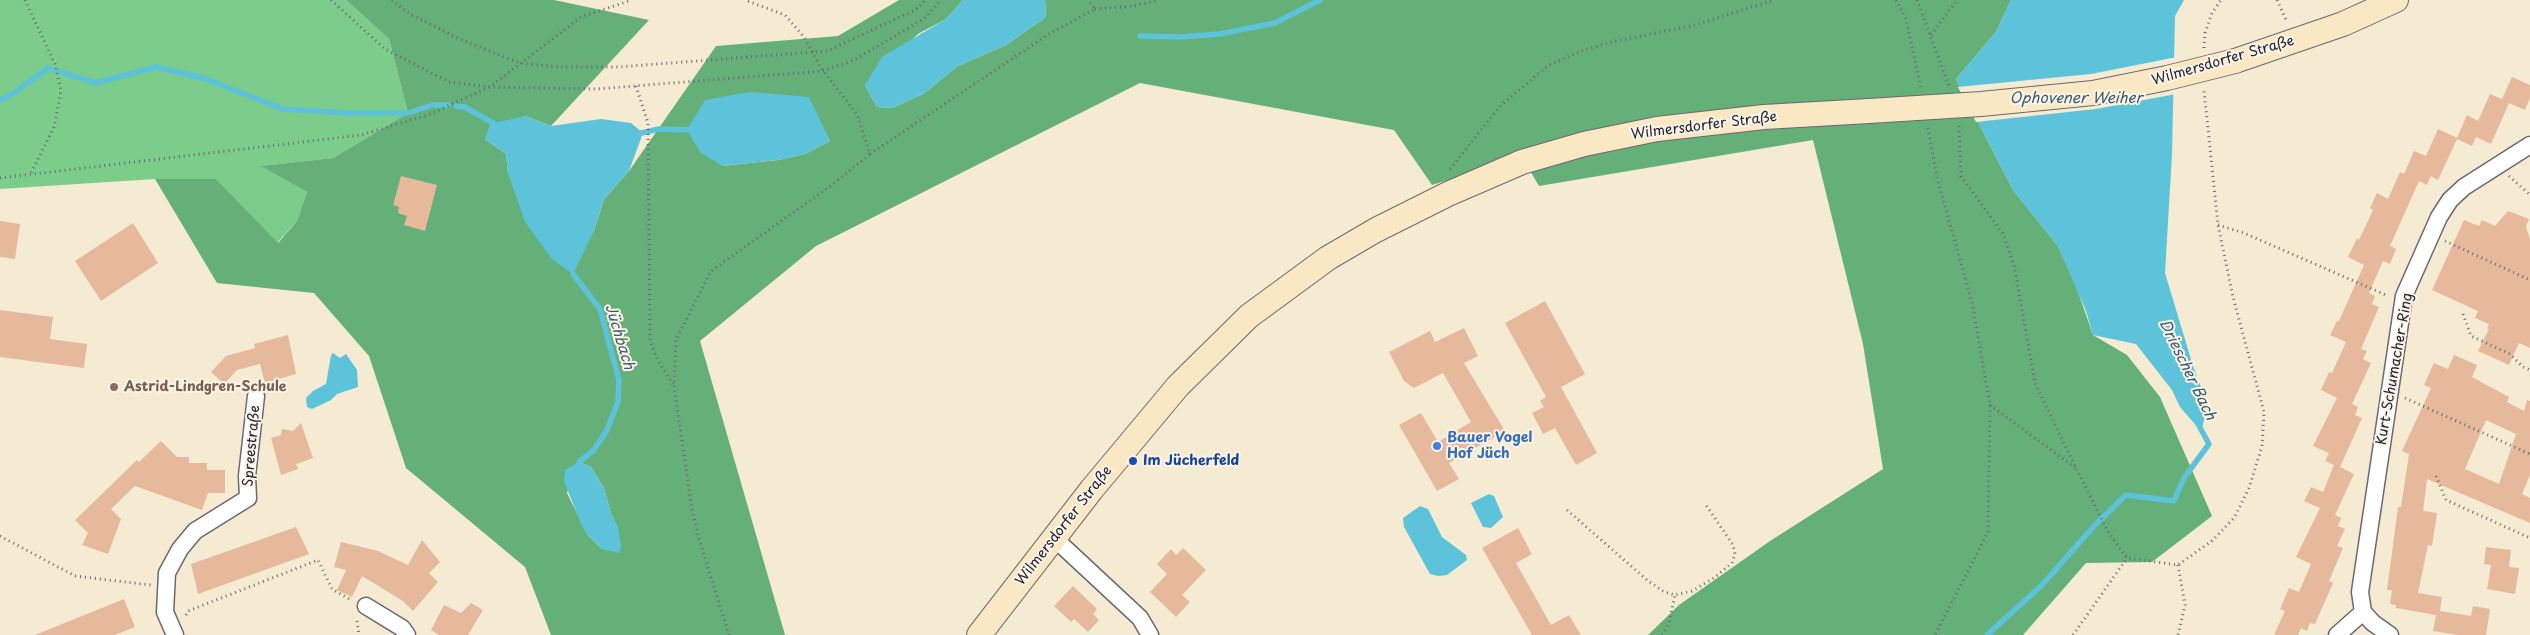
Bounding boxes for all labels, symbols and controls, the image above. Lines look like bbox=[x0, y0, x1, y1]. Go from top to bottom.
street label: Wilmersdorfer Straße bbox=[2150, 33, 2296, 89]
water label: Ophovener Weiher bbox=[2010, 90, 2142, 108]
street label: Wilmersdorfer Straße bbox=[1630, 109, 1778, 143]
street label: Kurt-Schumacher-Ring bbox=[2373, 292, 2417, 446]
water label: Jüchbach bbox=[601, 302, 637, 372]
water label: Driescher Bach bbox=[2155, 317, 2219, 423]
place label: Astrid-Lindgren-Schule bbox=[124, 379, 286, 395]
marker: Astrid-Lindgren-Schule bbox=[108, 381, 120, 393]
street label: Spreestraße bbox=[240, 405, 264, 487]
place label: Bauer Vogel Hof Jüch bbox=[1447, 430, 1532, 462]
marker: Bauer Vogel Hof Jüch bbox=[1431, 440, 1443, 452]
place label: Im Jücherfeld bbox=[1143, 453, 1239, 469]
marker: Im Jücherfeld bbox=[1127, 455, 1139, 467]
street label: Wilmersdorfer Straße bbox=[1012, 463, 1116, 589]

